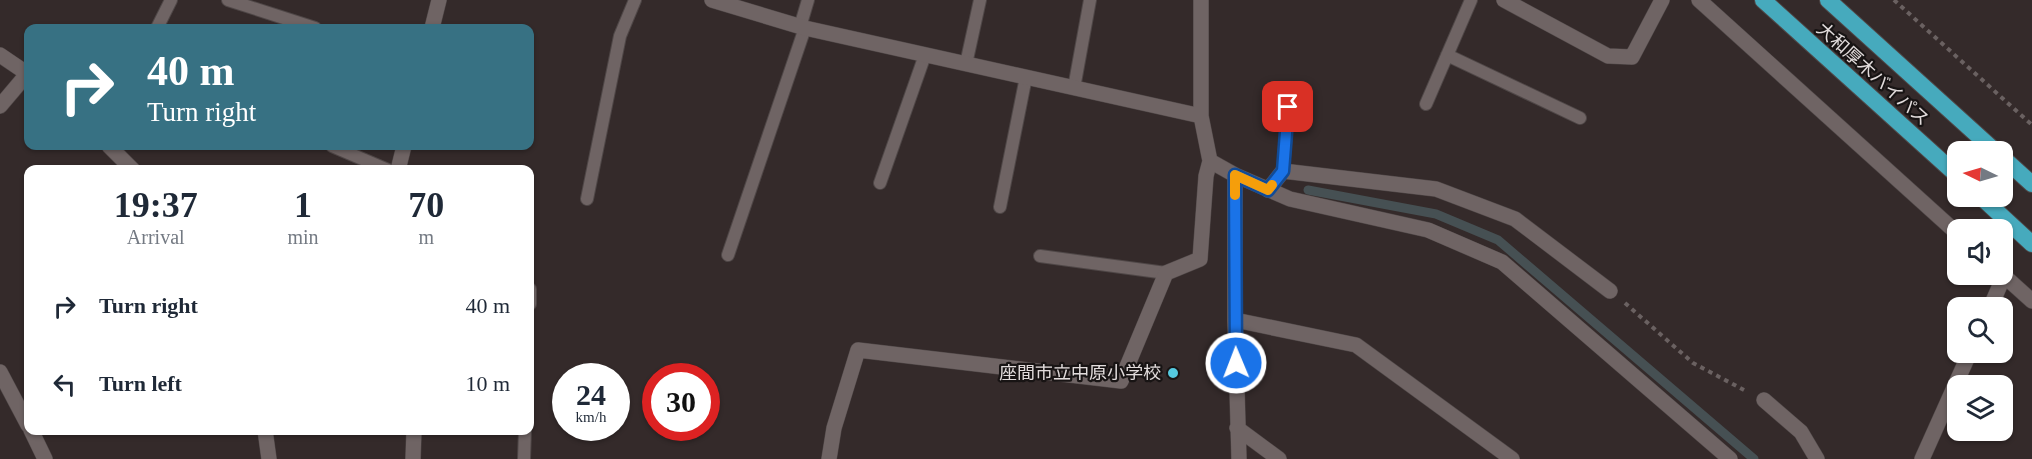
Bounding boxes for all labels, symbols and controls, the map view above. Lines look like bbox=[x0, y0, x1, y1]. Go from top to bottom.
street label: 大和厚木バイパス bbox=[1813, 19, 1933, 129]
icon: right bbox=[48, 48, 126, 126]
text: 40 m bbox=[147, 48, 235, 94]
pin bbox=[1262, 81, 1313, 132]
icon: arrive bbox=[1271, 90, 1304, 123]
text: Turn right bbox=[147, 97, 256, 127]
north arrow bbox=[1947, 141, 2013, 207]
map controls bbox=[1947, 141, 2013, 441]
text: 19:37 bbox=[114, 185, 198, 225]
text: 1 bbox=[294, 185, 312, 225]
text: 70 bbox=[408, 185, 444, 225]
button: sound bbox=[1947, 219, 2013, 285]
text: Arrival bbox=[127, 226, 185, 248]
text: min bbox=[287, 226, 319, 248]
text: m bbox=[419, 226, 434, 248]
icon: right bbox=[48, 290, 81, 323]
text: Turn right bbox=[99, 293, 198, 318]
text: 40 m bbox=[465, 293, 510, 318]
button: search bbox=[1947, 297, 2013, 363]
position arrow bbox=[1204, 331, 1268, 395]
speed limit sign: 30 bbox=[642, 363, 720, 441]
place label: 座間市立中原小学校 bbox=[999, 363, 1161, 383]
marker: 座間市立中原小学校 bbox=[1166, 366, 1180, 380]
icon: left bbox=[48, 368, 81, 401]
text: Turn left bbox=[99, 371, 182, 396]
text: 10 m bbox=[465, 371, 510, 396]
button: layers bbox=[1947, 375, 2013, 441]
text: 24 bbox=[576, 378, 606, 411]
text: km/h bbox=[576, 409, 606, 425]

